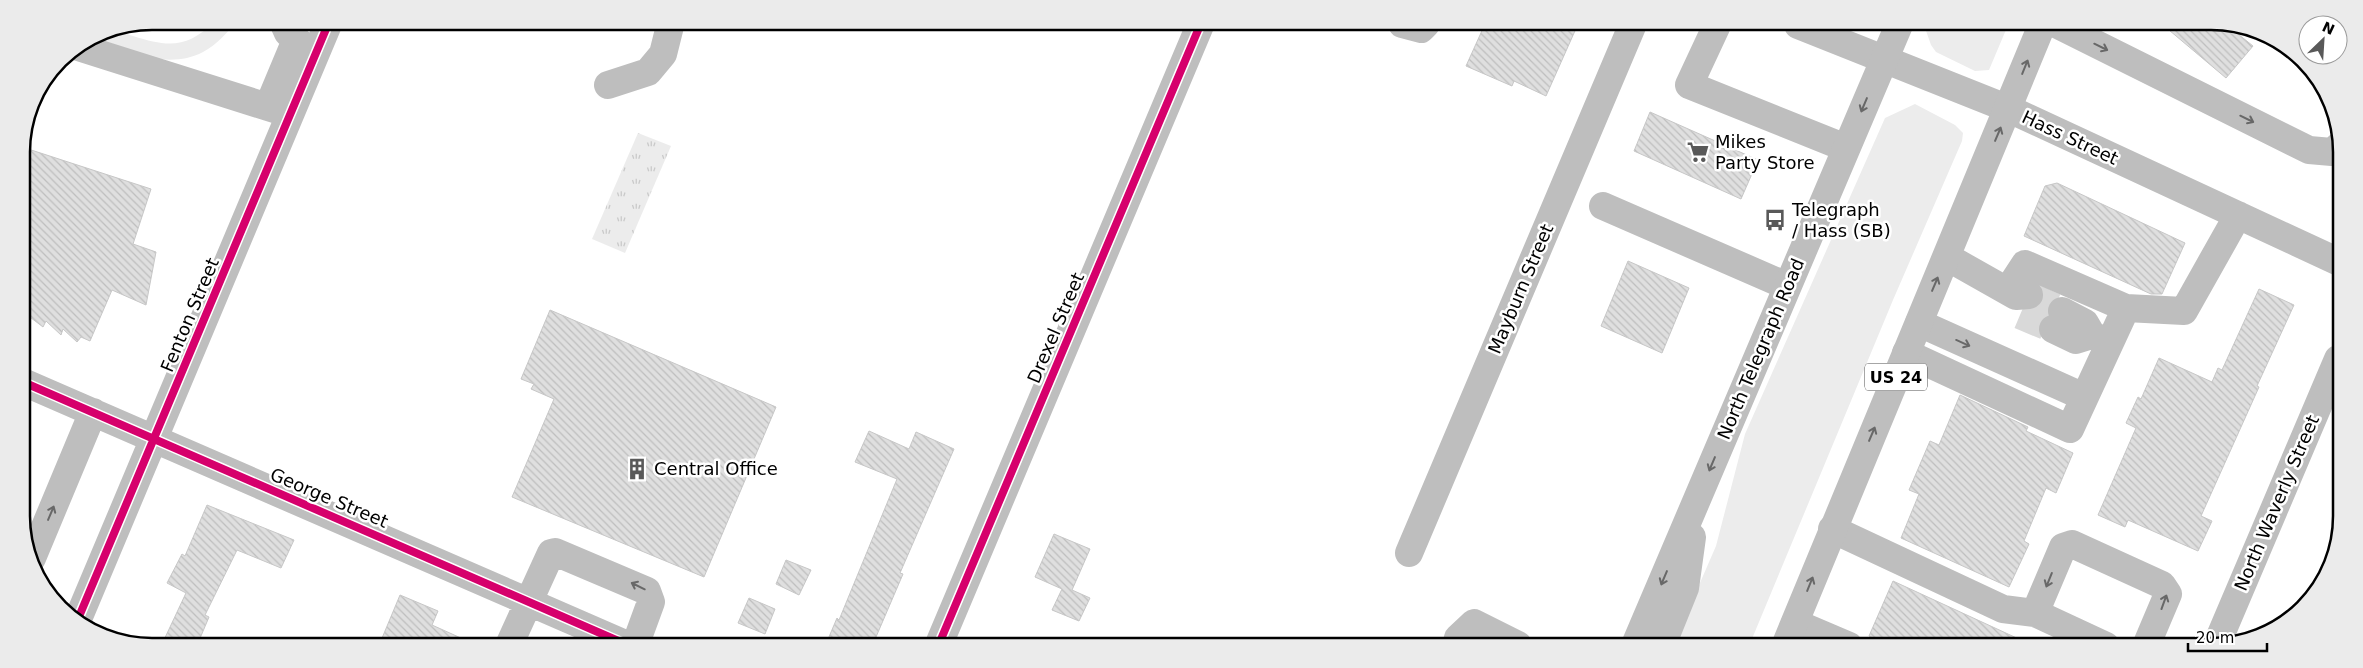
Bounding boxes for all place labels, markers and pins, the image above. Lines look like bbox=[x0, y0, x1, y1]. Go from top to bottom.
place label: Mikes Party Store bbox=[1715, 131, 1814, 173]
supermarket icon: Mikes Party Store bbox=[1685, 139, 1711, 165]
place label: Telegraph / Hass (SB) bbox=[1791, 199, 1891, 241]
bus stop icon: Telegraph / Hass (SB) bbox=[1762, 207, 1788, 233]
building icon: Central Office bbox=[624, 456, 650, 482]
place label: Central Office bbox=[654, 458, 778, 479]

